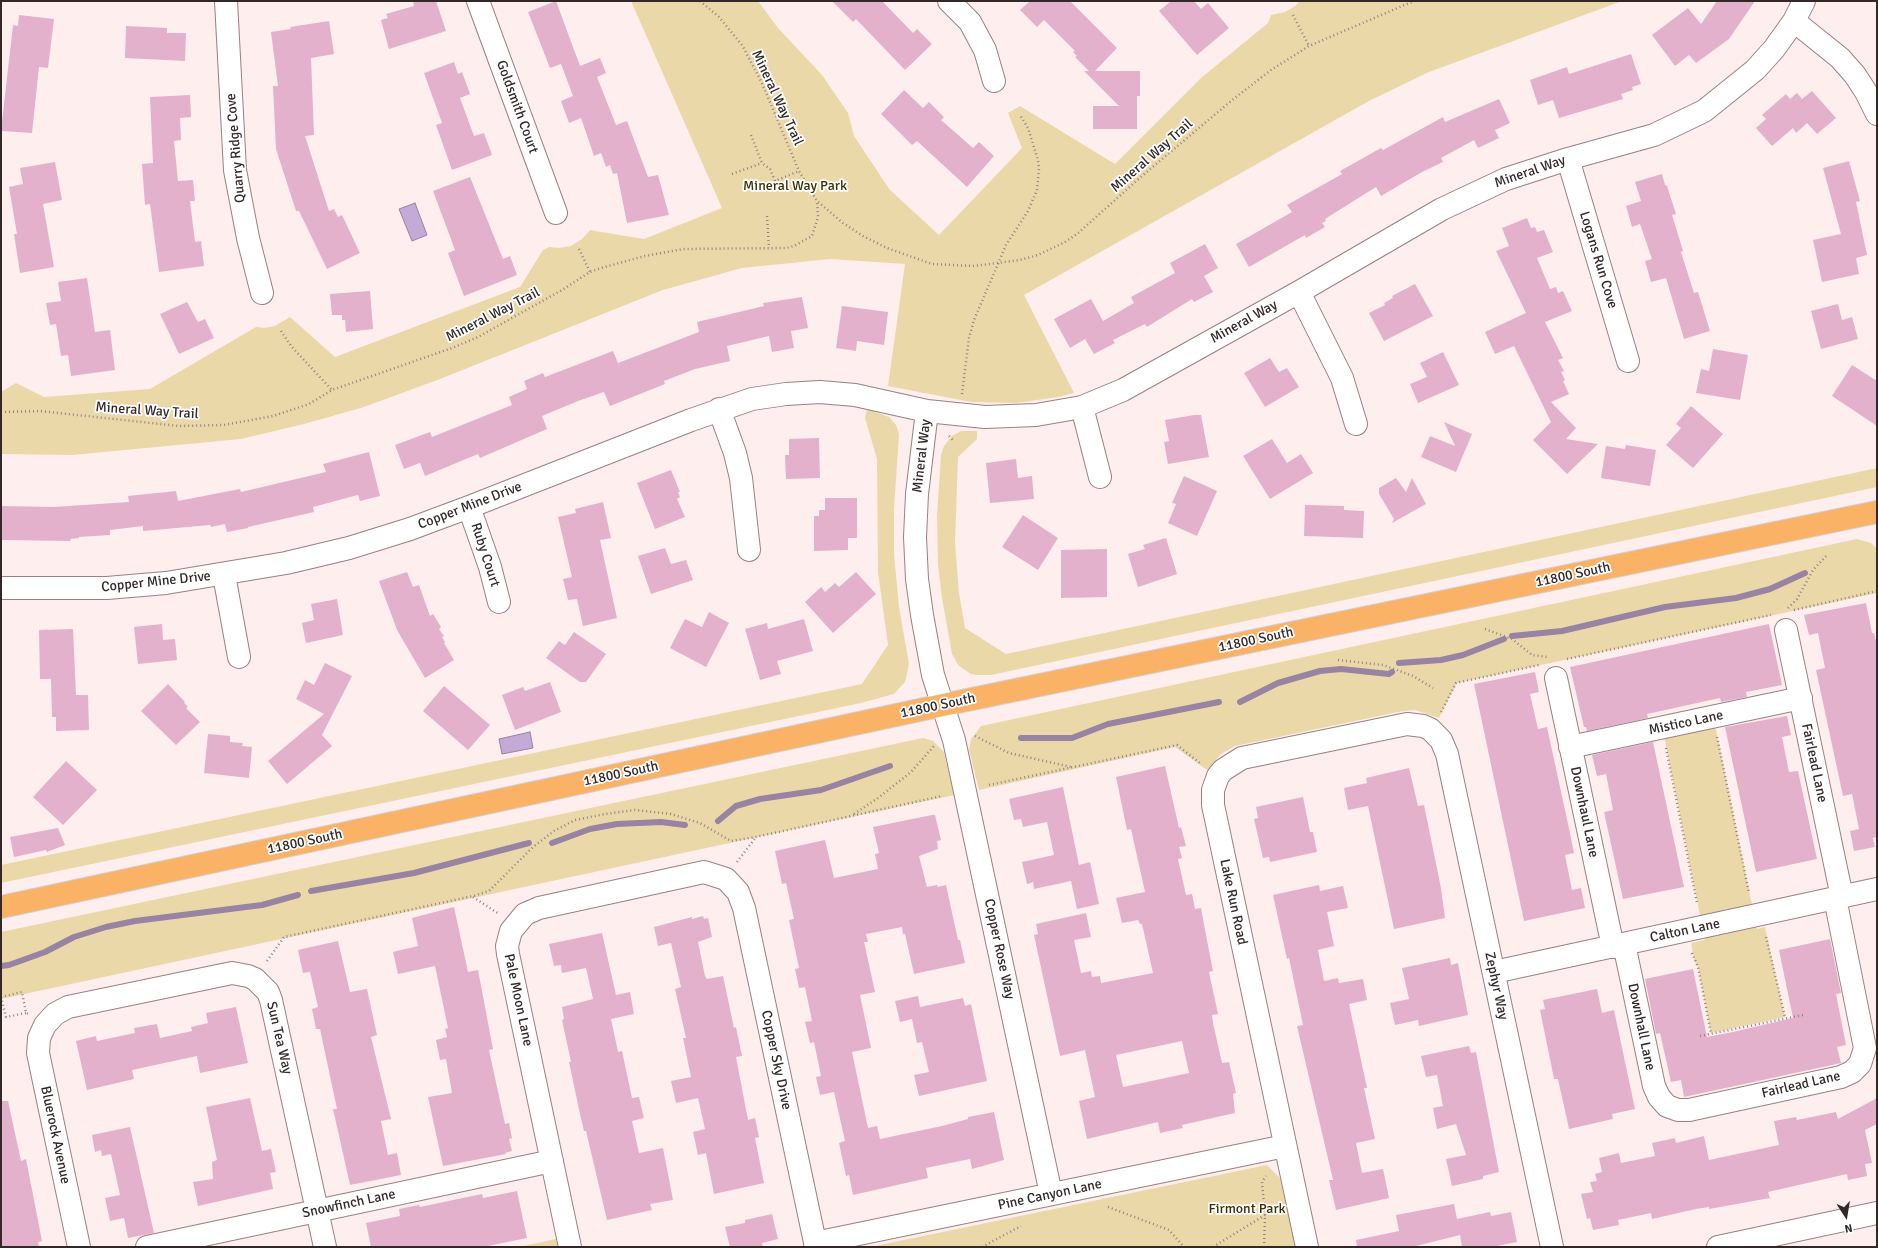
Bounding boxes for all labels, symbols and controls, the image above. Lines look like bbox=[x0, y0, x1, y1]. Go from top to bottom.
street label: Mineral Way Trail bbox=[748, 48, 806, 148]
street label: Goldsmith Court bbox=[492, 58, 542, 156]
street label: Quarry Ridge Cove bbox=[223, 93, 249, 203]
street label: Mineral Way Trail bbox=[1108, 116, 1196, 196]
street label: Mineral Way bbox=[1492, 152, 1568, 192]
park label: Mineral Way Park bbox=[743, 178, 847, 194]
street label: Logans Run Cove bbox=[1575, 209, 1621, 311]
street label: Mineral Way Trail bbox=[443, 284, 543, 346]
street label: Mineral Way bbox=[1208, 297, 1280, 347]
street label: Mineral Way Trail bbox=[95, 399, 199, 423]
street label: Mineral Way bbox=[909, 418, 935, 494]
street label: Copper Mine Drive bbox=[416, 478, 524, 534]
street label: Ruby Court bbox=[467, 521, 503, 589]
street label: 11800 South bbox=[1534, 559, 1612, 591]
street label: Copper Mine Drive bbox=[101, 568, 211, 596]
street label: 11800 South bbox=[1217, 624, 1295, 656]
street label: 11800 South bbox=[899, 690, 977, 722]
street label: Mistico Lane bbox=[1647, 707, 1725, 739]
street label: Fairlead Lane bbox=[1797, 722, 1831, 804]
street label: 11800 South bbox=[582, 758, 660, 790]
street label: Downhaul Lane bbox=[1566, 765, 1602, 859]
street label: 11800 South bbox=[266, 826, 344, 858]
street label: Lake Run Road bbox=[1216, 857, 1250, 947]
street label: Copper Rose Way bbox=[980, 897, 1018, 1001]
street label: Calton Lane bbox=[1649, 915, 1721, 947]
street label: Zephyr Way bbox=[1481, 951, 1511, 1021]
street label: Pale Moon Lane bbox=[500, 952, 536, 1048]
street label: Downhall Lane bbox=[1624, 982, 1658, 1072]
street label: Sun Tea Way bbox=[263, 1000, 295, 1076]
street label: Copper Sky Drive bbox=[757, 1009, 795, 1111]
street label: Fairlead Lane bbox=[1760, 1068, 1842, 1102]
street label: Bluerock Avenue bbox=[36, 1084, 74, 1186]
street label: Pine Canyon Lane bbox=[997, 1176, 1103, 1214]
street label: Snowfinch Lane bbox=[301, 1186, 397, 1222]
north arrow bbox=[1826, 1196, 1866, 1236]
park label: Firmont Park bbox=[1208, 1201, 1286, 1217]
text: N bbox=[1844, 1221, 1854, 1235]

